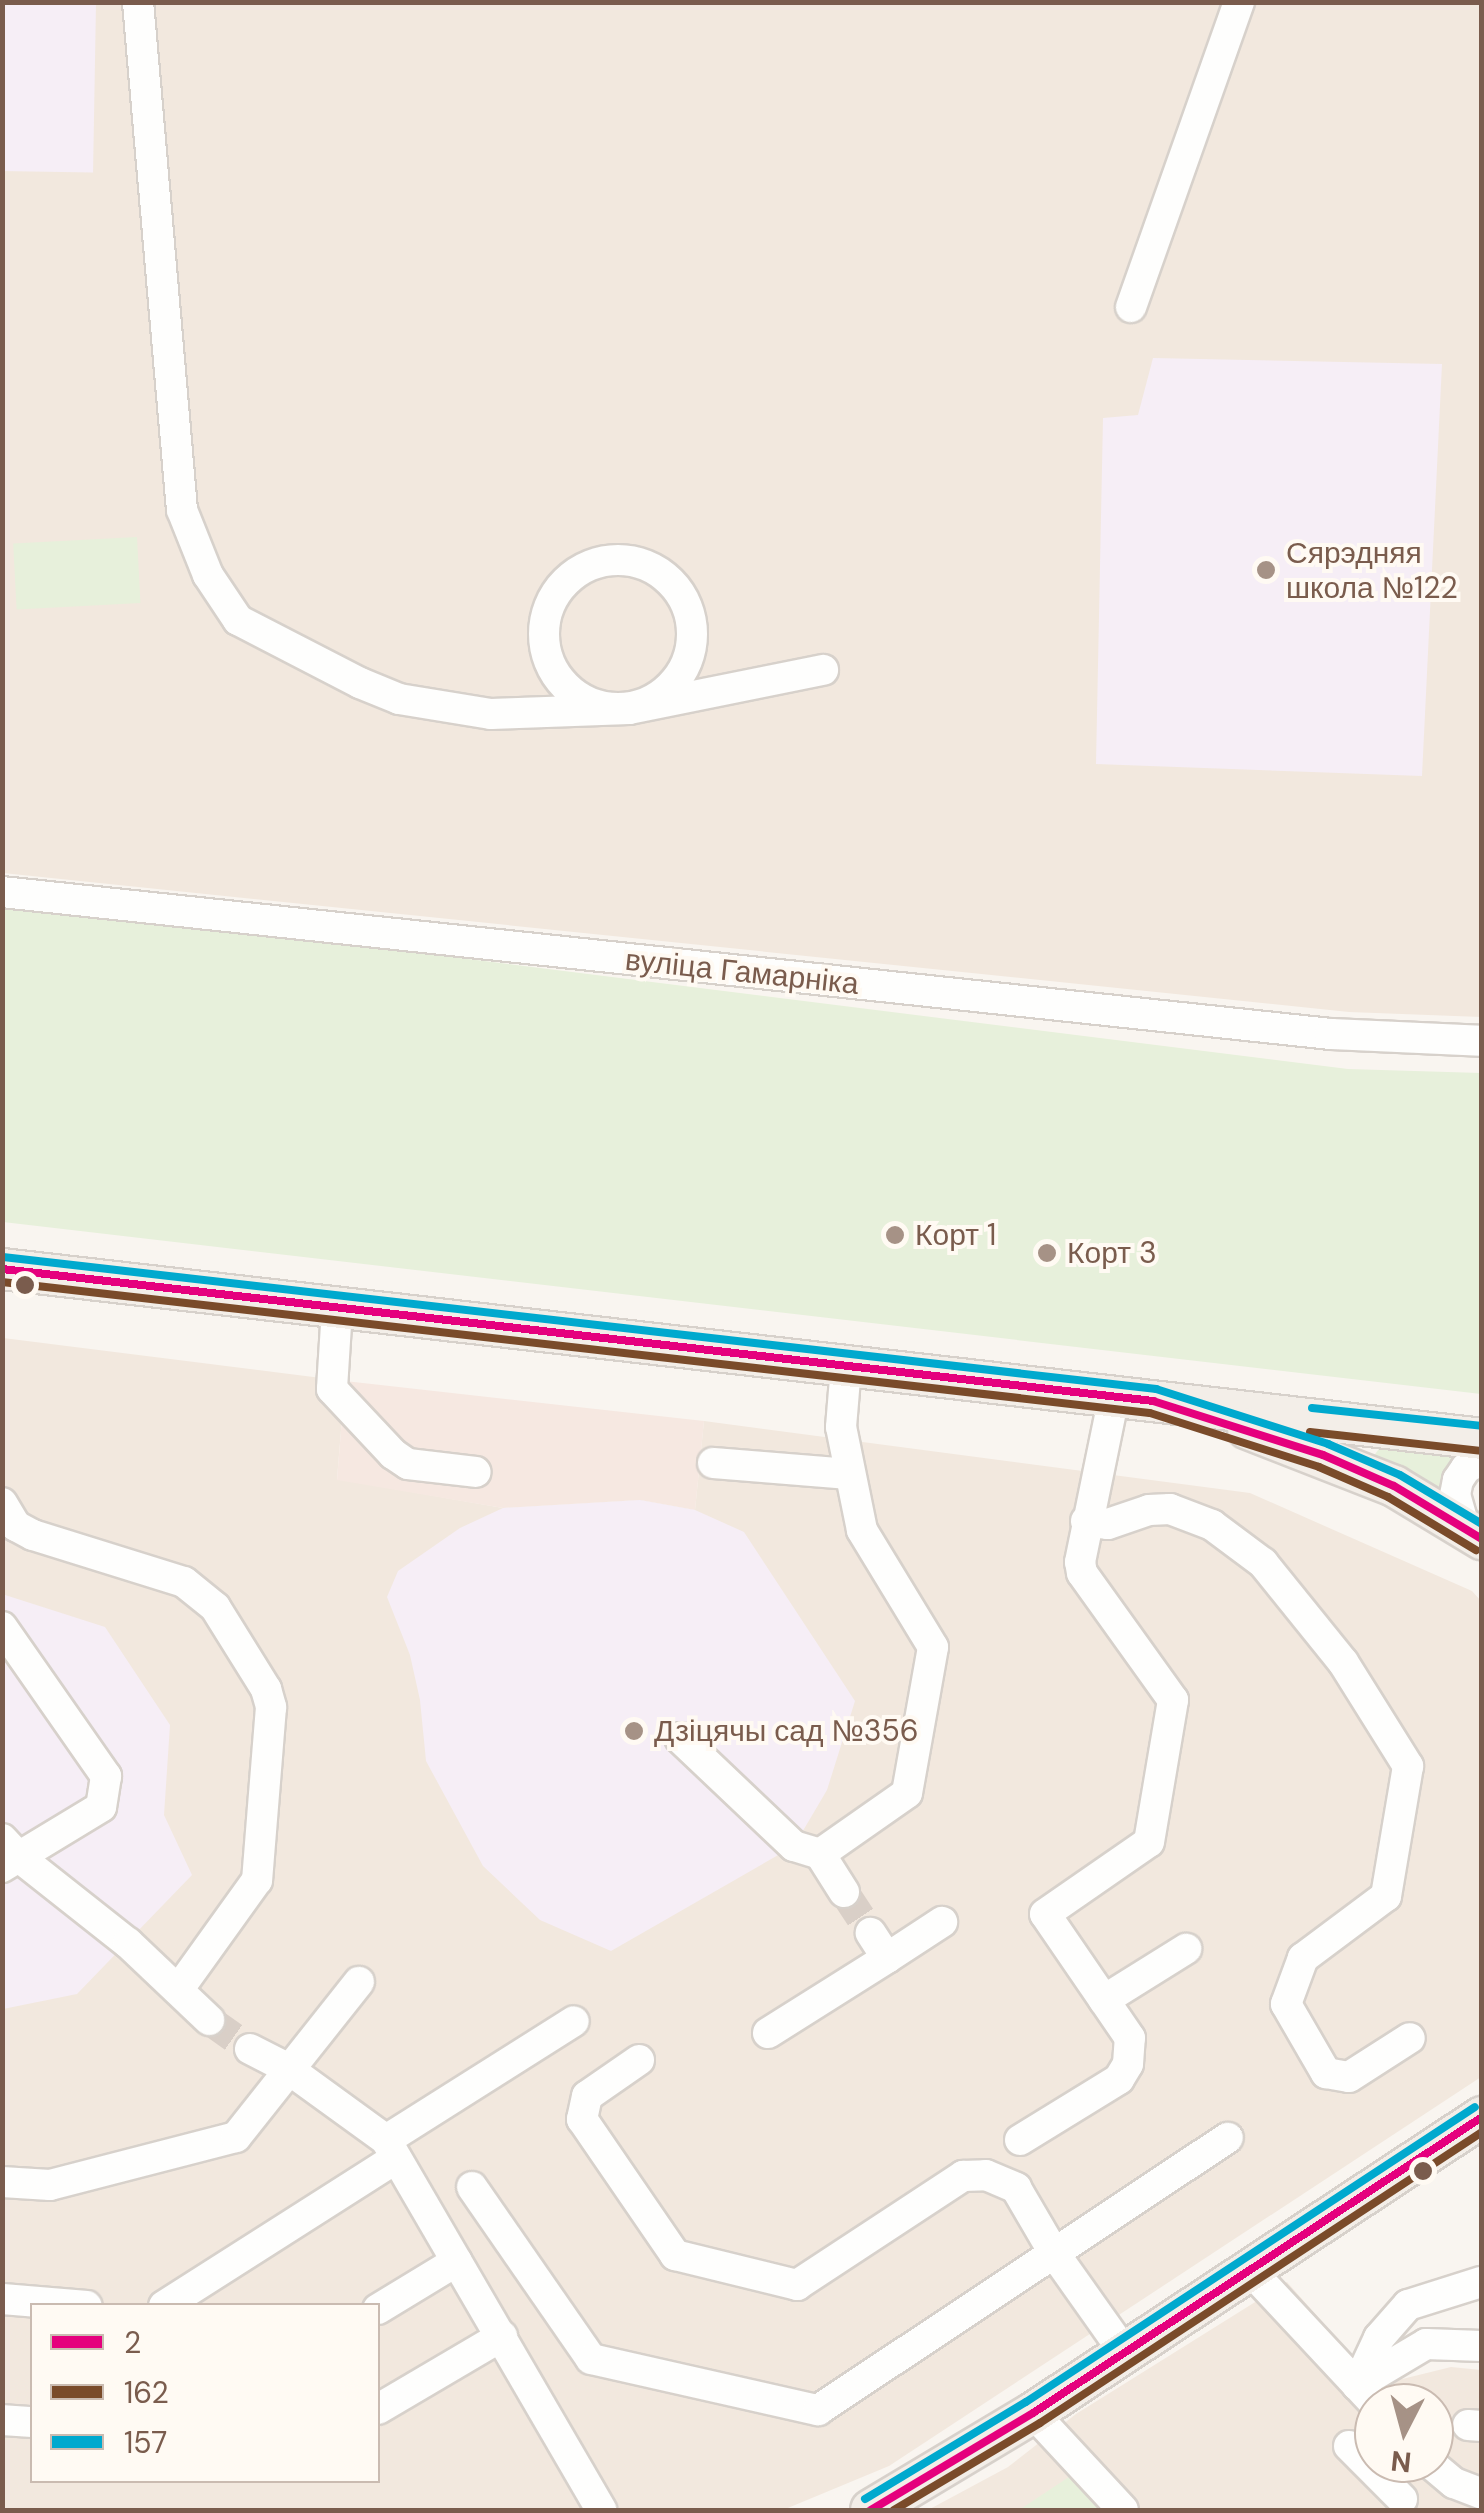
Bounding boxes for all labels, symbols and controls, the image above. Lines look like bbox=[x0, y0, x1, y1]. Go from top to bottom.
place label: Сярэдняя школа №122 bbox=[1286, 535, 1458, 606]
marker: Сярэдняя школа №122 bbox=[1255, 559, 1277, 581]
street label: вуліца Гамарніка bbox=[623, 942, 861, 1002]
place label: Корт 1 bbox=[915, 1217, 996, 1253]
marker: Корт 1 bbox=[884, 1224, 906, 1246]
place label: Корт 3 bbox=[1067, 1235, 1157, 1271]
marker: Корт 3 bbox=[1036, 1242, 1058, 1264]
unlabelled marker bbox=[15, 1275, 35, 1295]
place label: Дзіцячы сад №356 bbox=[654, 1713, 919, 1749]
marker: Дзіцячы сад №356 bbox=[623, 1720, 645, 1742]
unlabelled marker bbox=[1413, 2161, 1433, 2181]
legend bbox=[30, 2303, 380, 2483]
text: 2 bbox=[124, 2323, 141, 2362]
text: 162 bbox=[124, 2373, 169, 2412]
north arrow bbox=[1354, 2383, 1454, 2483]
text: 157 bbox=[124, 2423, 167, 2462]
text: N bbox=[1389, 2442, 1413, 2481]

